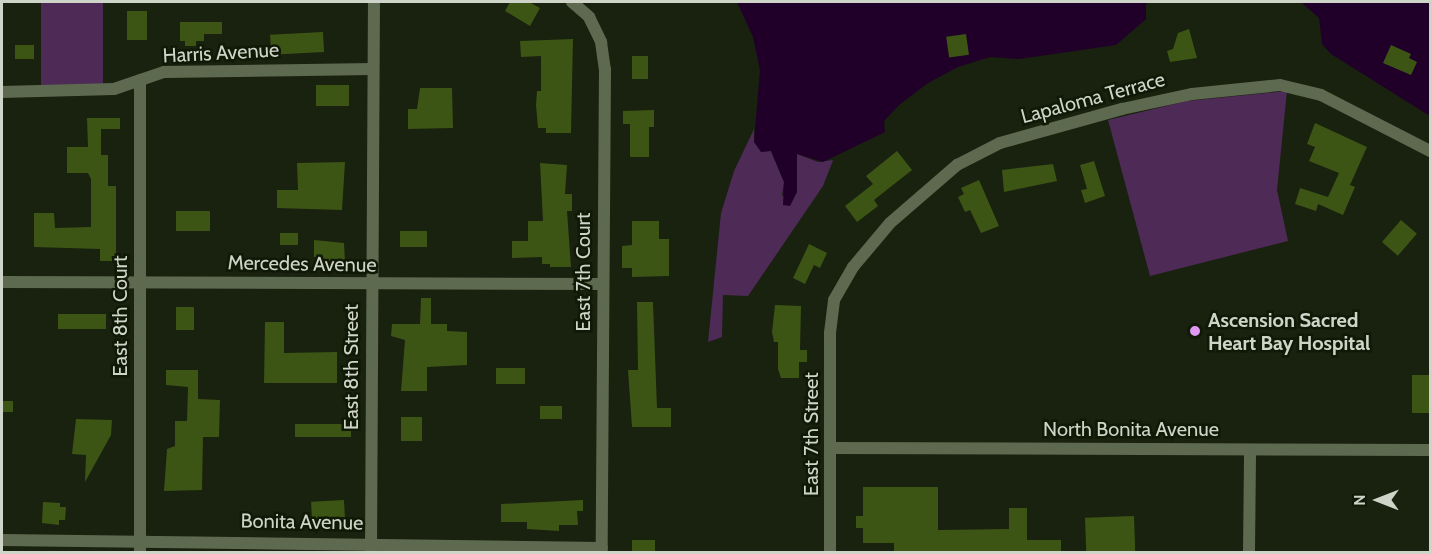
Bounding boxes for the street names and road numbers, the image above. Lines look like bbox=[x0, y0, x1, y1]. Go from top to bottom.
street label: Harris Avenue bbox=[162, 38, 280, 68]
street label: Lapaloma Terrace bbox=[1018, 67, 1168, 129]
street label: East 7th Court bbox=[571, 213, 595, 331]
street label: Mercedes Avenue bbox=[227, 251, 377, 277]
street label: East 8th Court bbox=[108, 256, 132, 376]
street label: East 8th Street bbox=[339, 304, 363, 430]
street label: East 7th Street bbox=[799, 372, 823, 496]
street label: North Bonita Avenue bbox=[1043, 417, 1219, 441]
street label: Bonita Avenue bbox=[240, 509, 364, 535]

